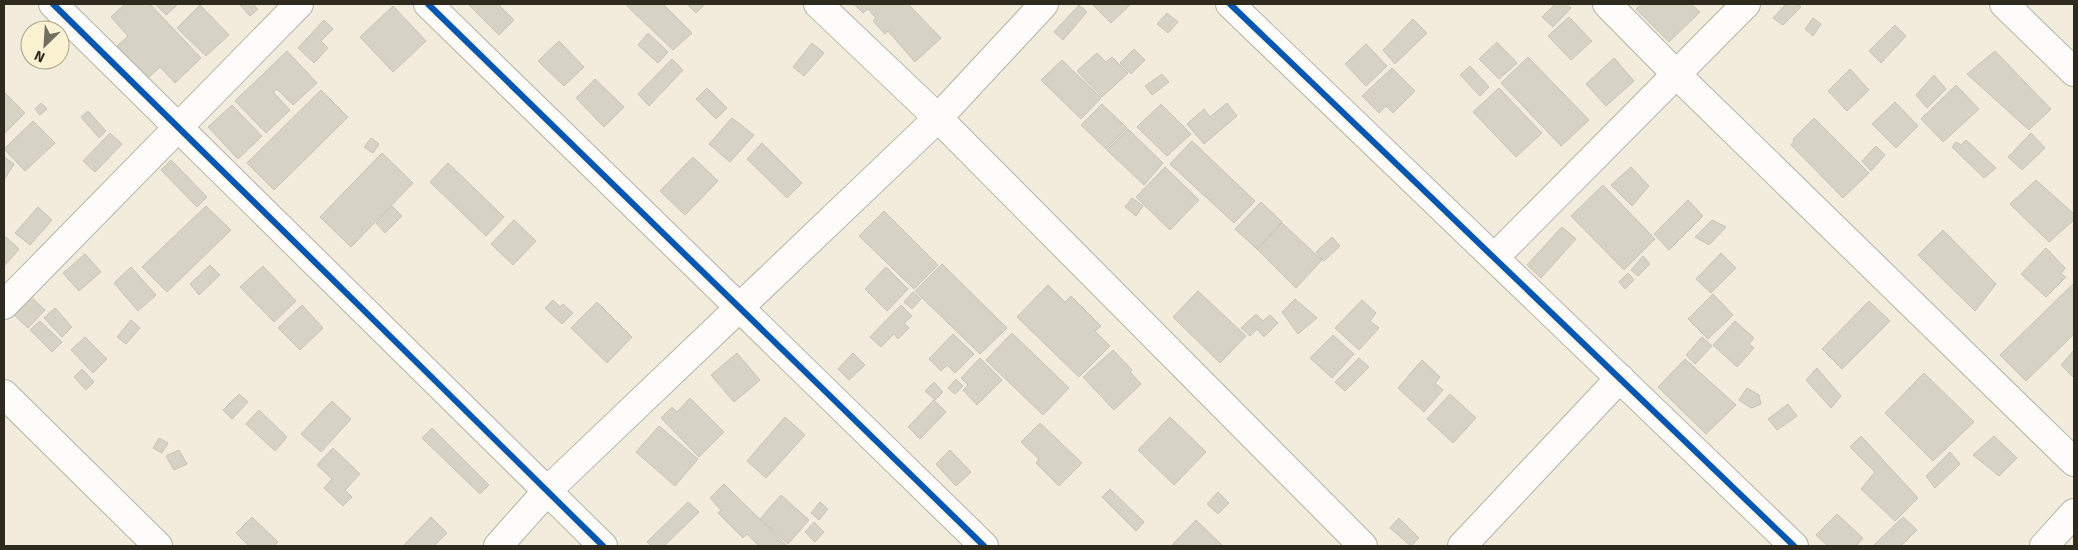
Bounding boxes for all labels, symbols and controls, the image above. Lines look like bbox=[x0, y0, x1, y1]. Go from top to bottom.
north arrow bbox=[20, 20, 70, 70]
text: N bbox=[32, 47, 48, 66]

